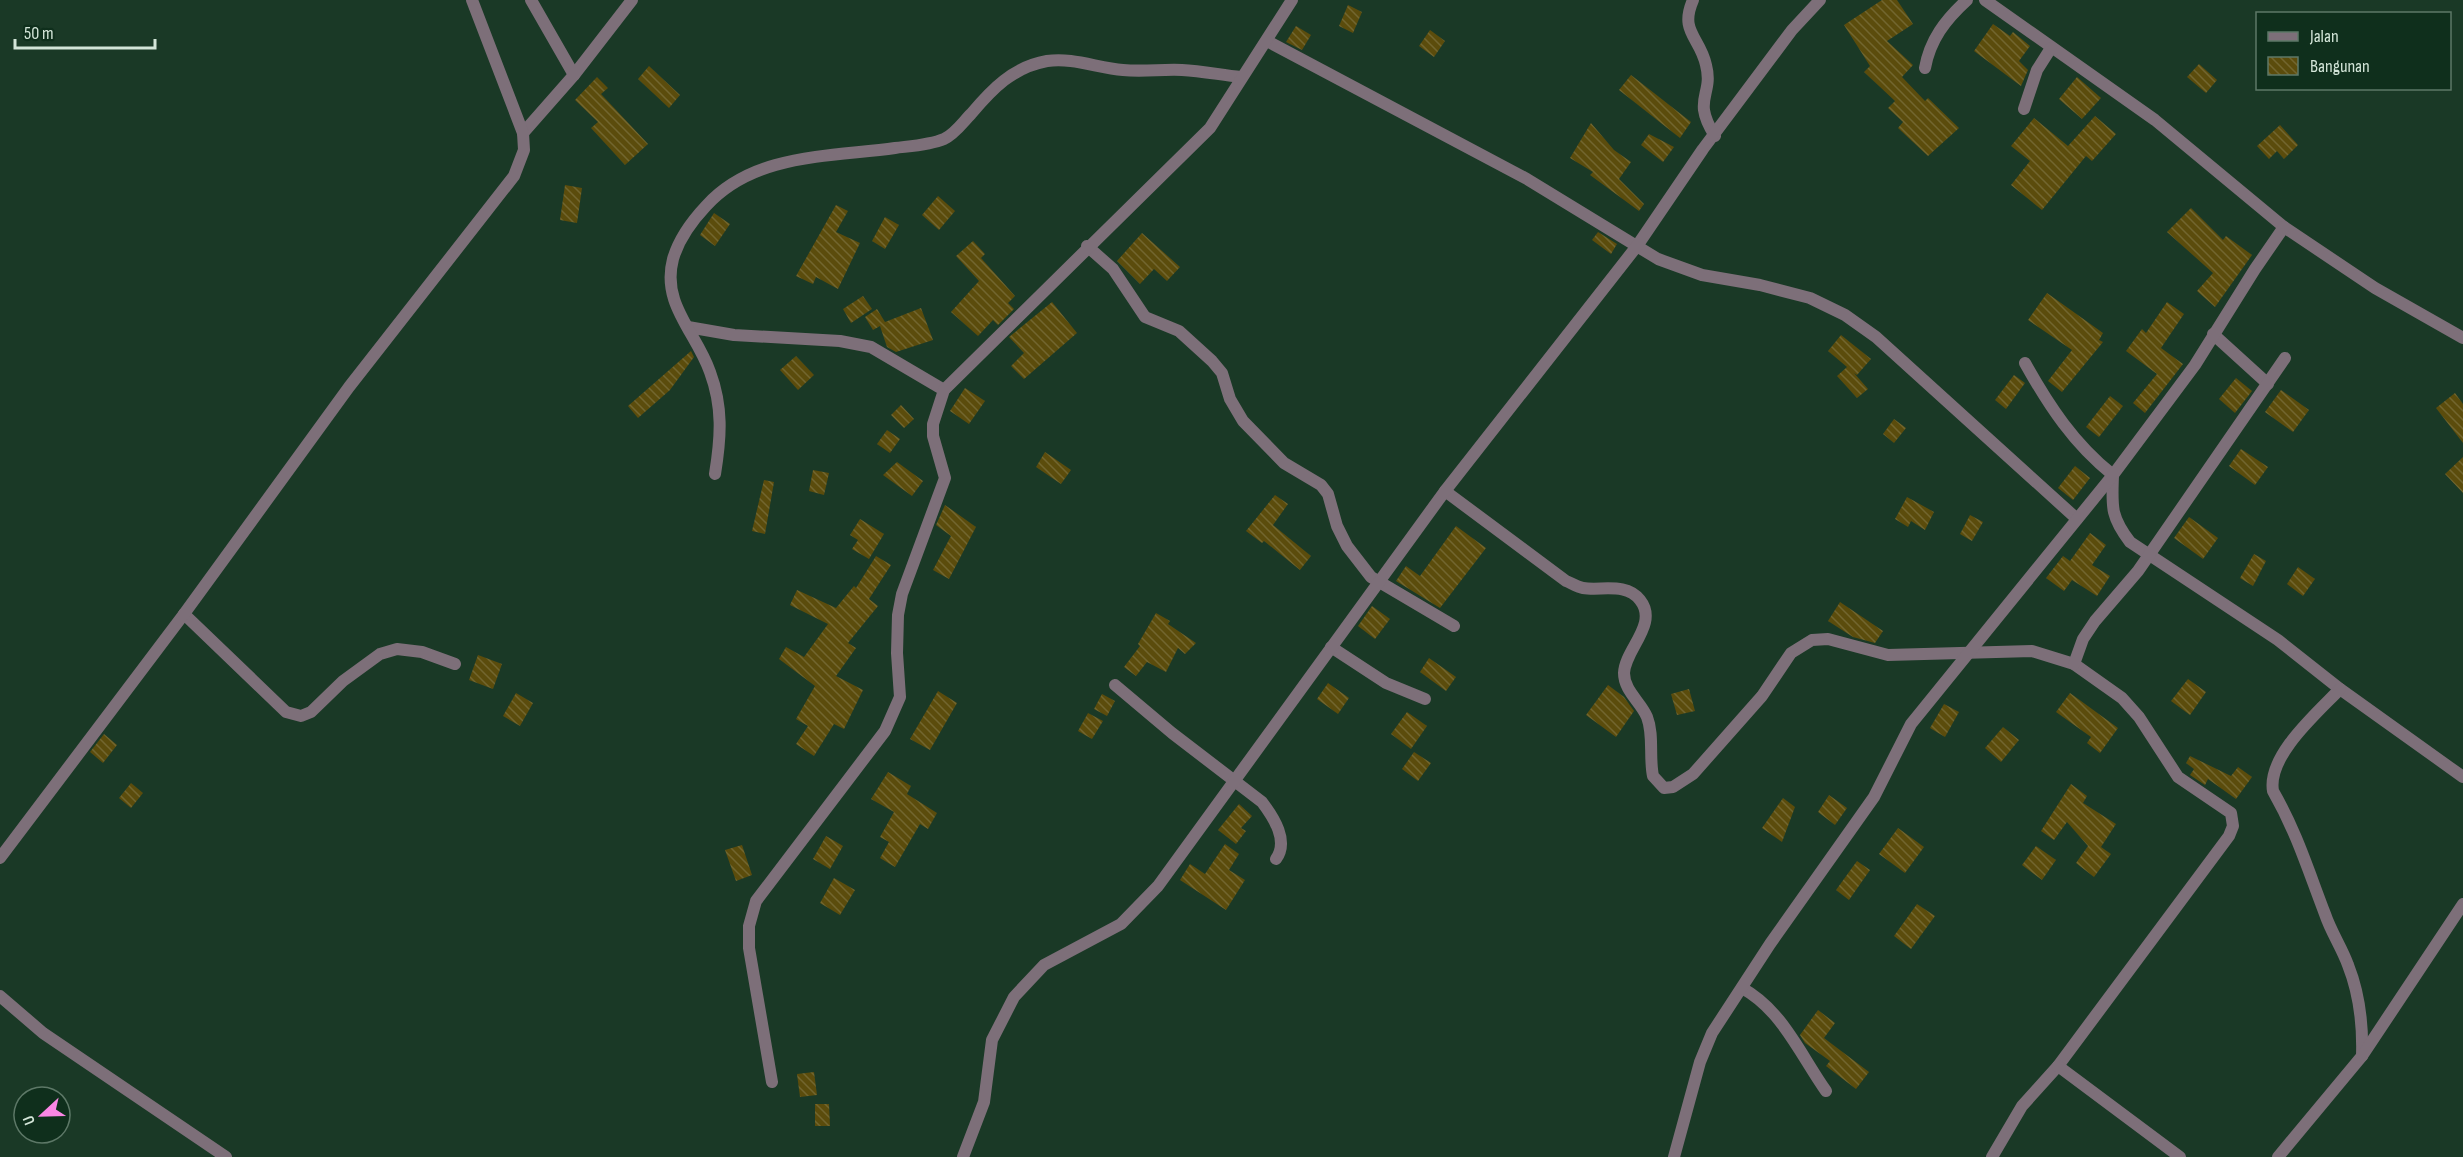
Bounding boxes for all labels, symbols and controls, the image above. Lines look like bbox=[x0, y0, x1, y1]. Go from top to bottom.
scale bar bbox=[15, 12, 154, 50]
legend bbox=[2256, 12, 2451, 90]
text: 50 m bbox=[24, 23, 54, 44]
text: Jalan bbox=[2309, 26, 2339, 47]
text: Bangunan bbox=[2310, 56, 2370, 77]
north arrow bbox=[12, 1085, 72, 1145]
text: U bbox=[19, 1113, 40, 1127]

